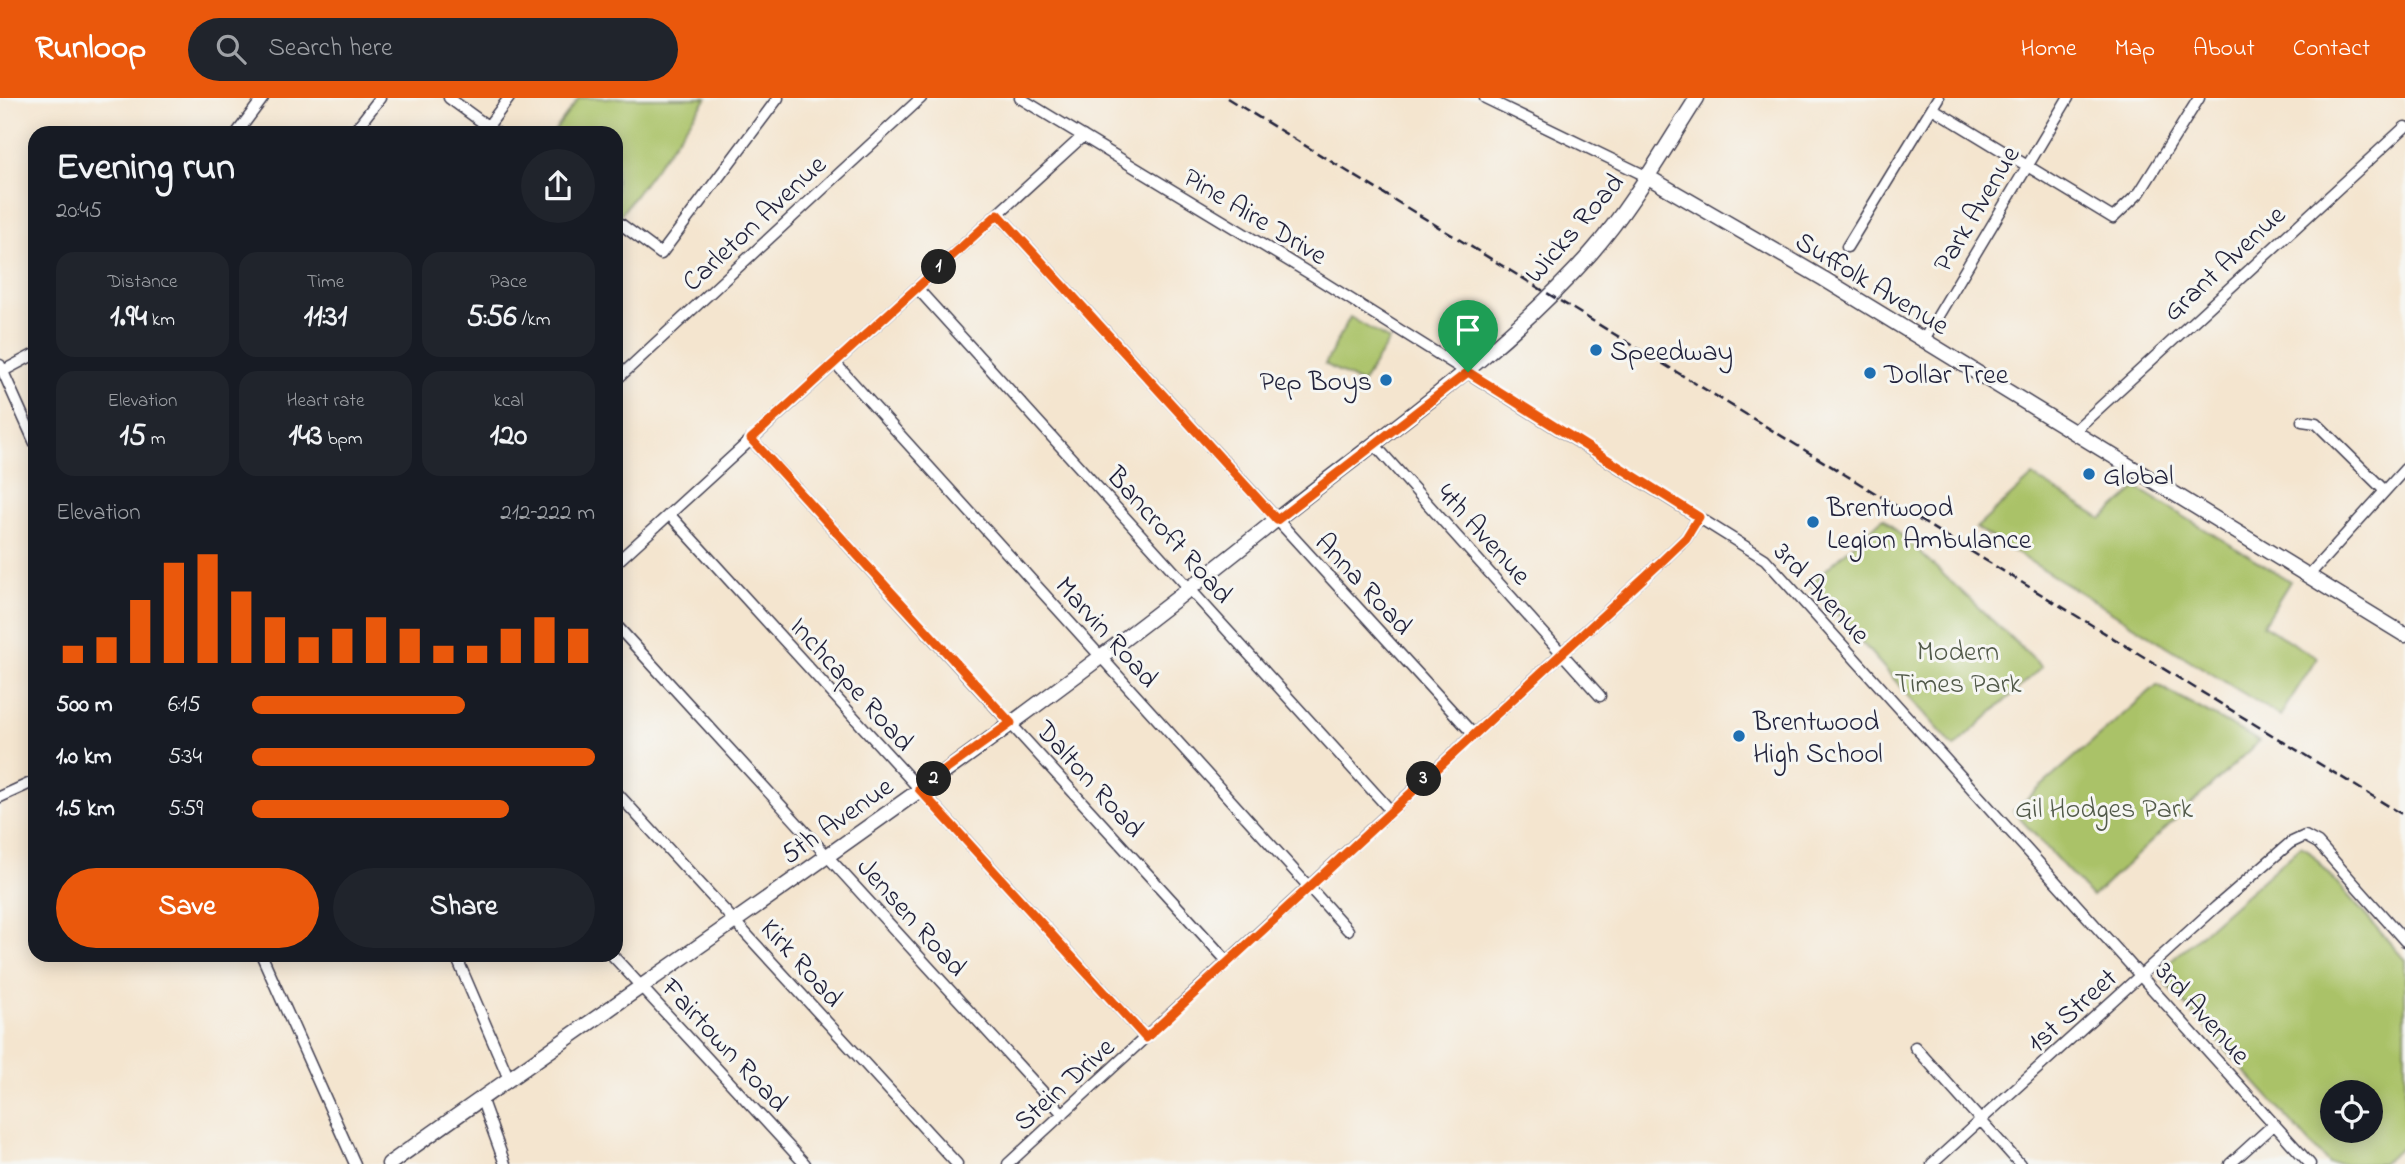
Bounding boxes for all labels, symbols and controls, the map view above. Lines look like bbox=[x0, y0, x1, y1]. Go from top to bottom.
search box bbox=[188, 18, 678, 81]
text: Runloop bbox=[35, 25, 146, 73]
icon: search bbox=[212, 30, 250, 68]
text: Search here bbox=[268, 30, 393, 68]
text: Home bbox=[2021, 32, 2077, 67]
text: Map bbox=[2115, 32, 2155, 67]
text: About bbox=[2193, 32, 2255, 67]
text: Contact bbox=[2293, 32, 2370, 67]
street label: Park Avenue bbox=[1924, 138, 2032, 281]
text: Evening run bbox=[56, 141, 235, 197]
street label: Carleton Avenue bbox=[674, 146, 837, 303]
button: share bbox=[521, 149, 595, 223]
street label: Pine Aire Drive bbox=[1174, 159, 1335, 277]
street label: Wicks Road bbox=[1516, 165, 1636, 294]
text: 20:45 bbox=[56, 195, 102, 228]
street label: Grant Avenue bbox=[2155, 196, 2296, 333]
street label: Suffolk Avenue bbox=[1786, 223, 1957, 348]
pin: 1 bbox=[922, 250, 956, 284]
text: 1 bbox=[935, 253, 942, 280]
text: Distance bbox=[108, 269, 178, 296]
text: Time bbox=[307, 269, 344, 296]
text: Pace bbox=[490, 269, 527, 296]
text: 1.94 bbox=[110, 296, 147, 340]
text: 11:31 bbox=[304, 296, 347, 340]
text: 5:56 bbox=[467, 296, 517, 340]
pin bbox=[1438, 300, 1498, 372]
text: km bbox=[147, 307, 175, 334]
text: /km bbox=[517, 307, 550, 334]
icon: arrive bbox=[1449, 311, 1487, 349]
place label: Speedway bbox=[1610, 333, 1733, 374]
marker: Speedway bbox=[1588, 342, 1604, 358]
place label: Dollar Tree bbox=[1883, 356, 2009, 397]
place label: Pep Boys bbox=[1259, 363, 1372, 404]
marker: Dollar Tree bbox=[1862, 365, 1878, 381]
marker: Pep Boys bbox=[1378, 372, 1394, 388]
text: Elevation bbox=[108, 388, 177, 415]
text: Heart rate bbox=[287, 388, 364, 415]
text: kcal bbox=[493, 388, 524, 415]
text: 15 bbox=[119, 415, 146, 459]
text: 143 bbox=[288, 415, 323, 459]
text: 120 bbox=[490, 415, 527, 459]
text: m bbox=[146, 426, 166, 453]
text: bpm bbox=[323, 426, 363, 453]
place label: Global bbox=[2103, 457, 2174, 498]
street label: Bancroft Road bbox=[1095, 458, 1242, 614]
marker: Global bbox=[2081, 466, 2097, 482]
street label: 4th Avenue bbox=[1425, 475, 1540, 596]
place label: Brentwood Legion Ambulance bbox=[1826, 489, 2032, 562]
text: Elevation bbox=[56, 497, 141, 530]
text: 212–222 m bbox=[500, 497, 595, 530]
marker: Brentwood Legion Ambulance bbox=[1805, 514, 1821, 530]
street label: Anna Road bbox=[1304, 525, 1421, 646]
street label: 3rd Avenue bbox=[1762, 534, 1879, 655]
street label: Marvin Road bbox=[1044, 568, 1167, 699]
street label: Inchcape Road bbox=[779, 609, 922, 762]
park label: Modern Times Park bbox=[1894, 633, 2022, 706]
text: 500 m bbox=[56, 689, 113, 722]
text: 6:15 bbox=[168, 689, 201, 722]
place label: Brentwood High School bbox=[1752, 703, 1883, 776]
street label: Dalton Road bbox=[1024, 712, 1153, 849]
marker: Brentwood High School bbox=[1731, 728, 1747, 744]
text: 1.0 km bbox=[56, 741, 112, 774]
text: 5:34 bbox=[168, 741, 202, 774]
pin: 2 bbox=[916, 762, 951, 796]
pin: 3 bbox=[1406, 762, 1442, 796]
text: 2 bbox=[929, 765, 938, 792]
text: 3 bbox=[1420, 765, 1427, 792]
street label: 5th Avenue bbox=[773, 768, 903, 876]
park label: Gil Hodges Park bbox=[2015, 790, 2194, 831]
text: 1.5 km bbox=[56, 793, 115, 826]
text: 5:59 bbox=[168, 793, 203, 826]
street label: Jensen Road bbox=[845, 849, 975, 987]
button: Save bbox=[56, 868, 319, 948]
button: Share bbox=[333, 868, 595, 948]
street label: Kirk Road bbox=[749, 911, 852, 1018]
street label: 3rd Avenue bbox=[2144, 954, 2259, 1075]
street label: 1st Street bbox=[2019, 960, 2128, 1064]
street label: Fairtown Road bbox=[649, 969, 797, 1123]
street label: Stein Drive bbox=[1005, 1029, 1126, 1142]
map controls bbox=[2320, 1080, 2383, 1143]
button: locate bbox=[2320, 1080, 2383, 1143]

